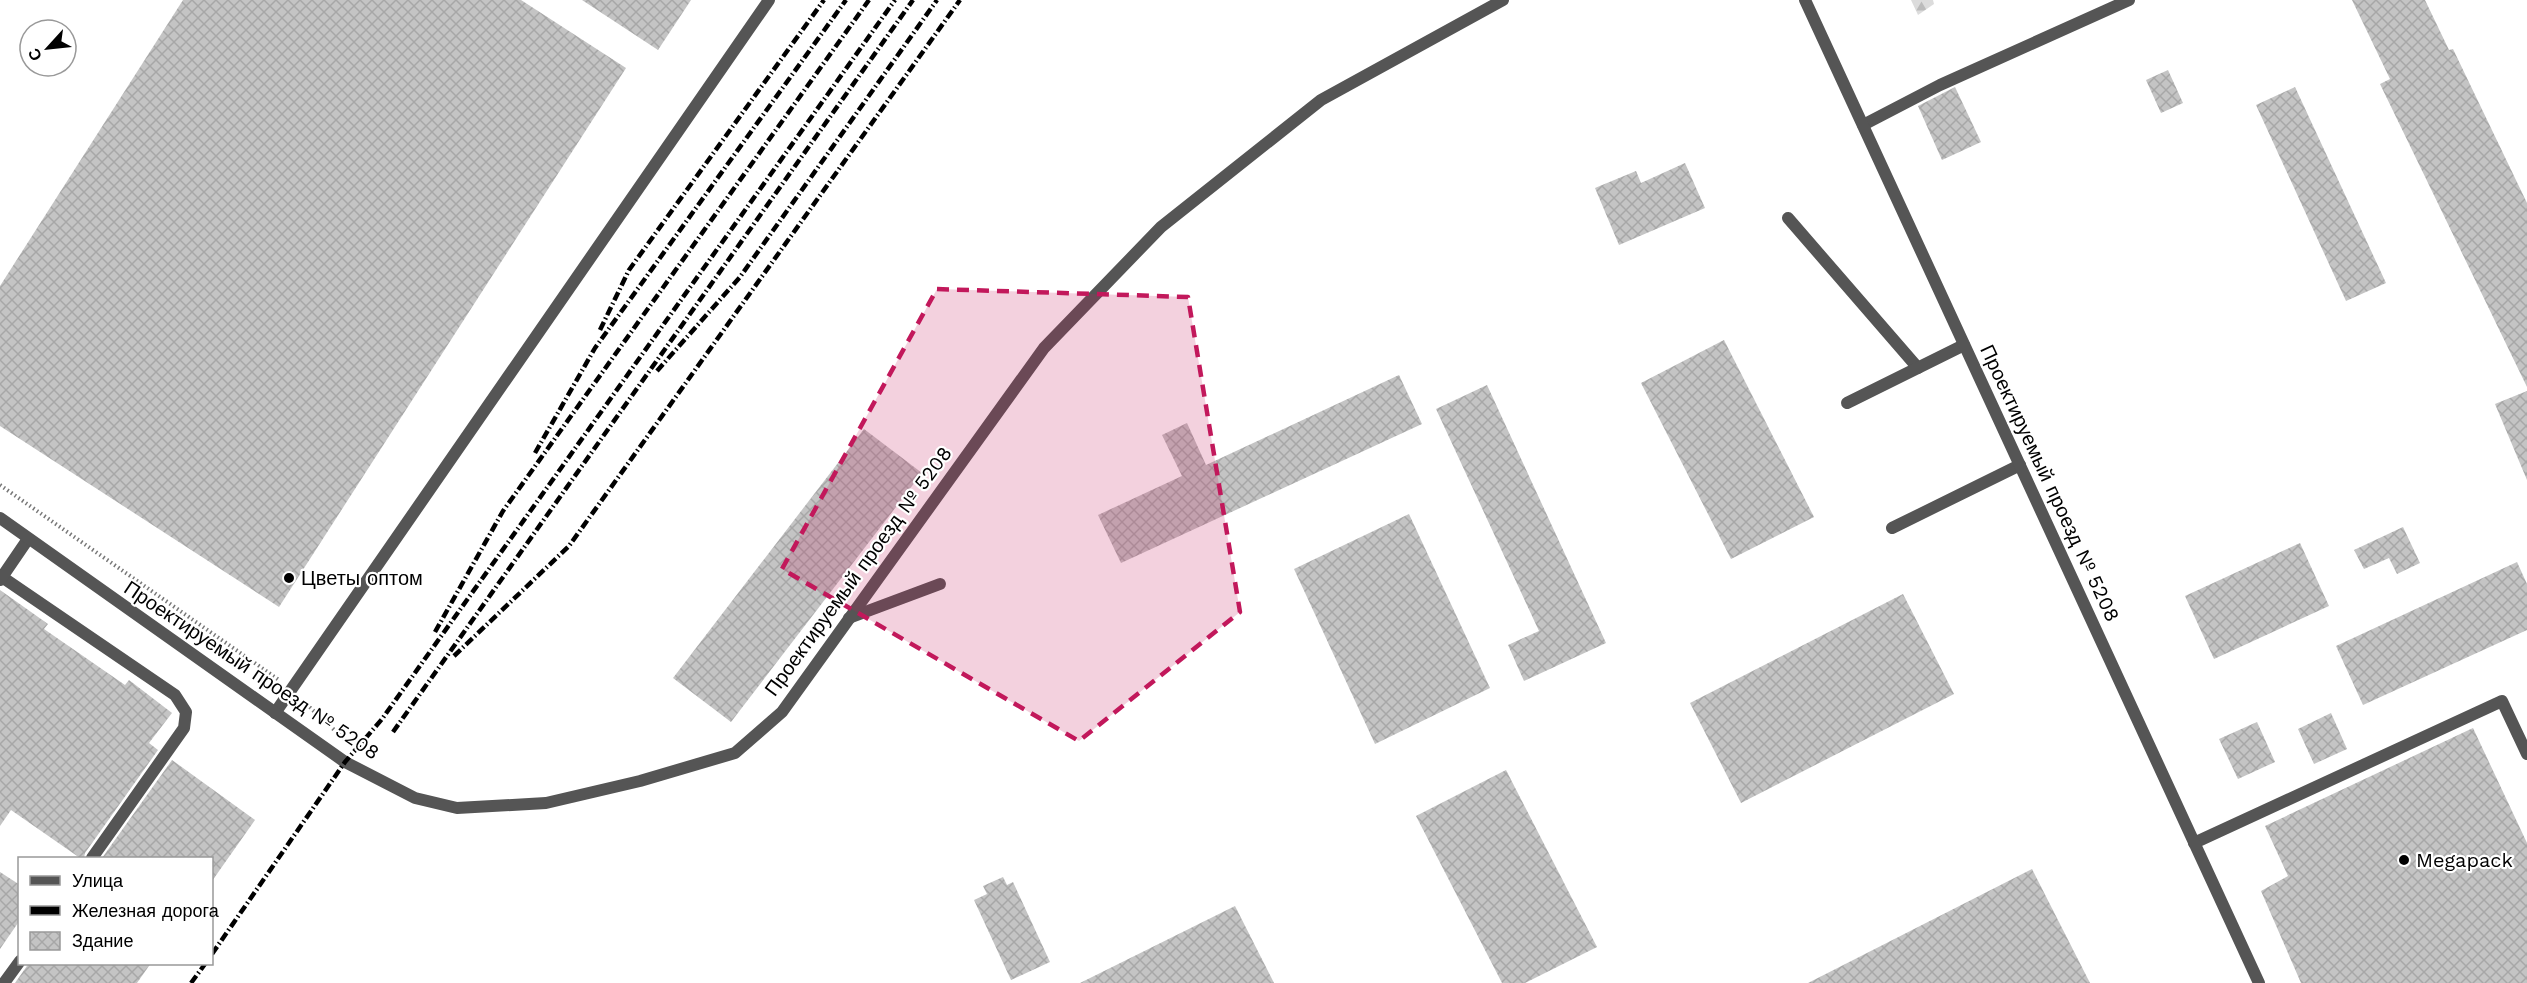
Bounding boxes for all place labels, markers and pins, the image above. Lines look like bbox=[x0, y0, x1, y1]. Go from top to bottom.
place label: Цветы оптом bbox=[301, 566, 423, 590]
marker: Цветы оптом bbox=[282, 571, 296, 585]
place label: Megapack bbox=[2416, 848, 2513, 872]
marker: Megapack bbox=[2397, 853, 2411, 867]

